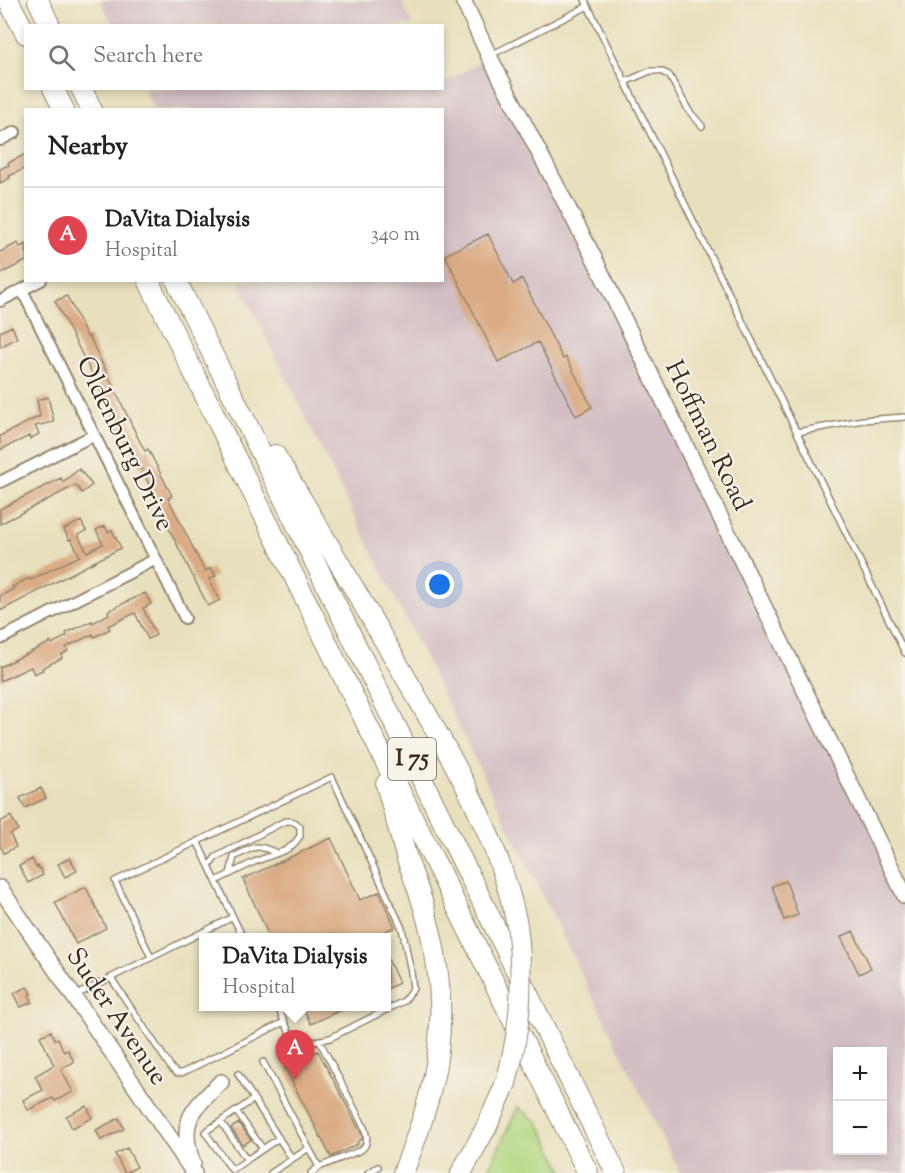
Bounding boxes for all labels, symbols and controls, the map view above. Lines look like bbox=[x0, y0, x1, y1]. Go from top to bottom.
search box bbox=[24, 24, 444, 90]
icon: search bbox=[45, 41, 78, 74]
text: Search here bbox=[93, 41, 203, 73]
text: Nearby bbox=[48, 129, 128, 166]
text: DaVita Dialysis bbox=[105, 205, 250, 237]
text: A bbox=[59, 221, 76, 250]
text: 340 m bbox=[371, 221, 420, 250]
text: Hospital bbox=[105, 237, 178, 266]
street label: Oldenburg Drive bbox=[66, 350, 182, 538]
street label: Hoffman Road bbox=[655, 354, 760, 518]
your location bbox=[425, 570, 454, 599]
road number: I 75 bbox=[388, 738, 436, 780]
popup bbox=[199, 933, 391, 1011]
street label: Suder Avenue bbox=[56, 941, 176, 1093]
text: DaVita Dialysis bbox=[223, 942, 367, 974]
text: Hospital bbox=[223, 974, 296, 1003]
pin: A bbox=[276, 1030, 314, 1080]
map controls bbox=[833, 1047, 887, 1155]
button: + bbox=[833, 1047, 887, 1101]
button: − bbox=[833, 1101, 887, 1155]

